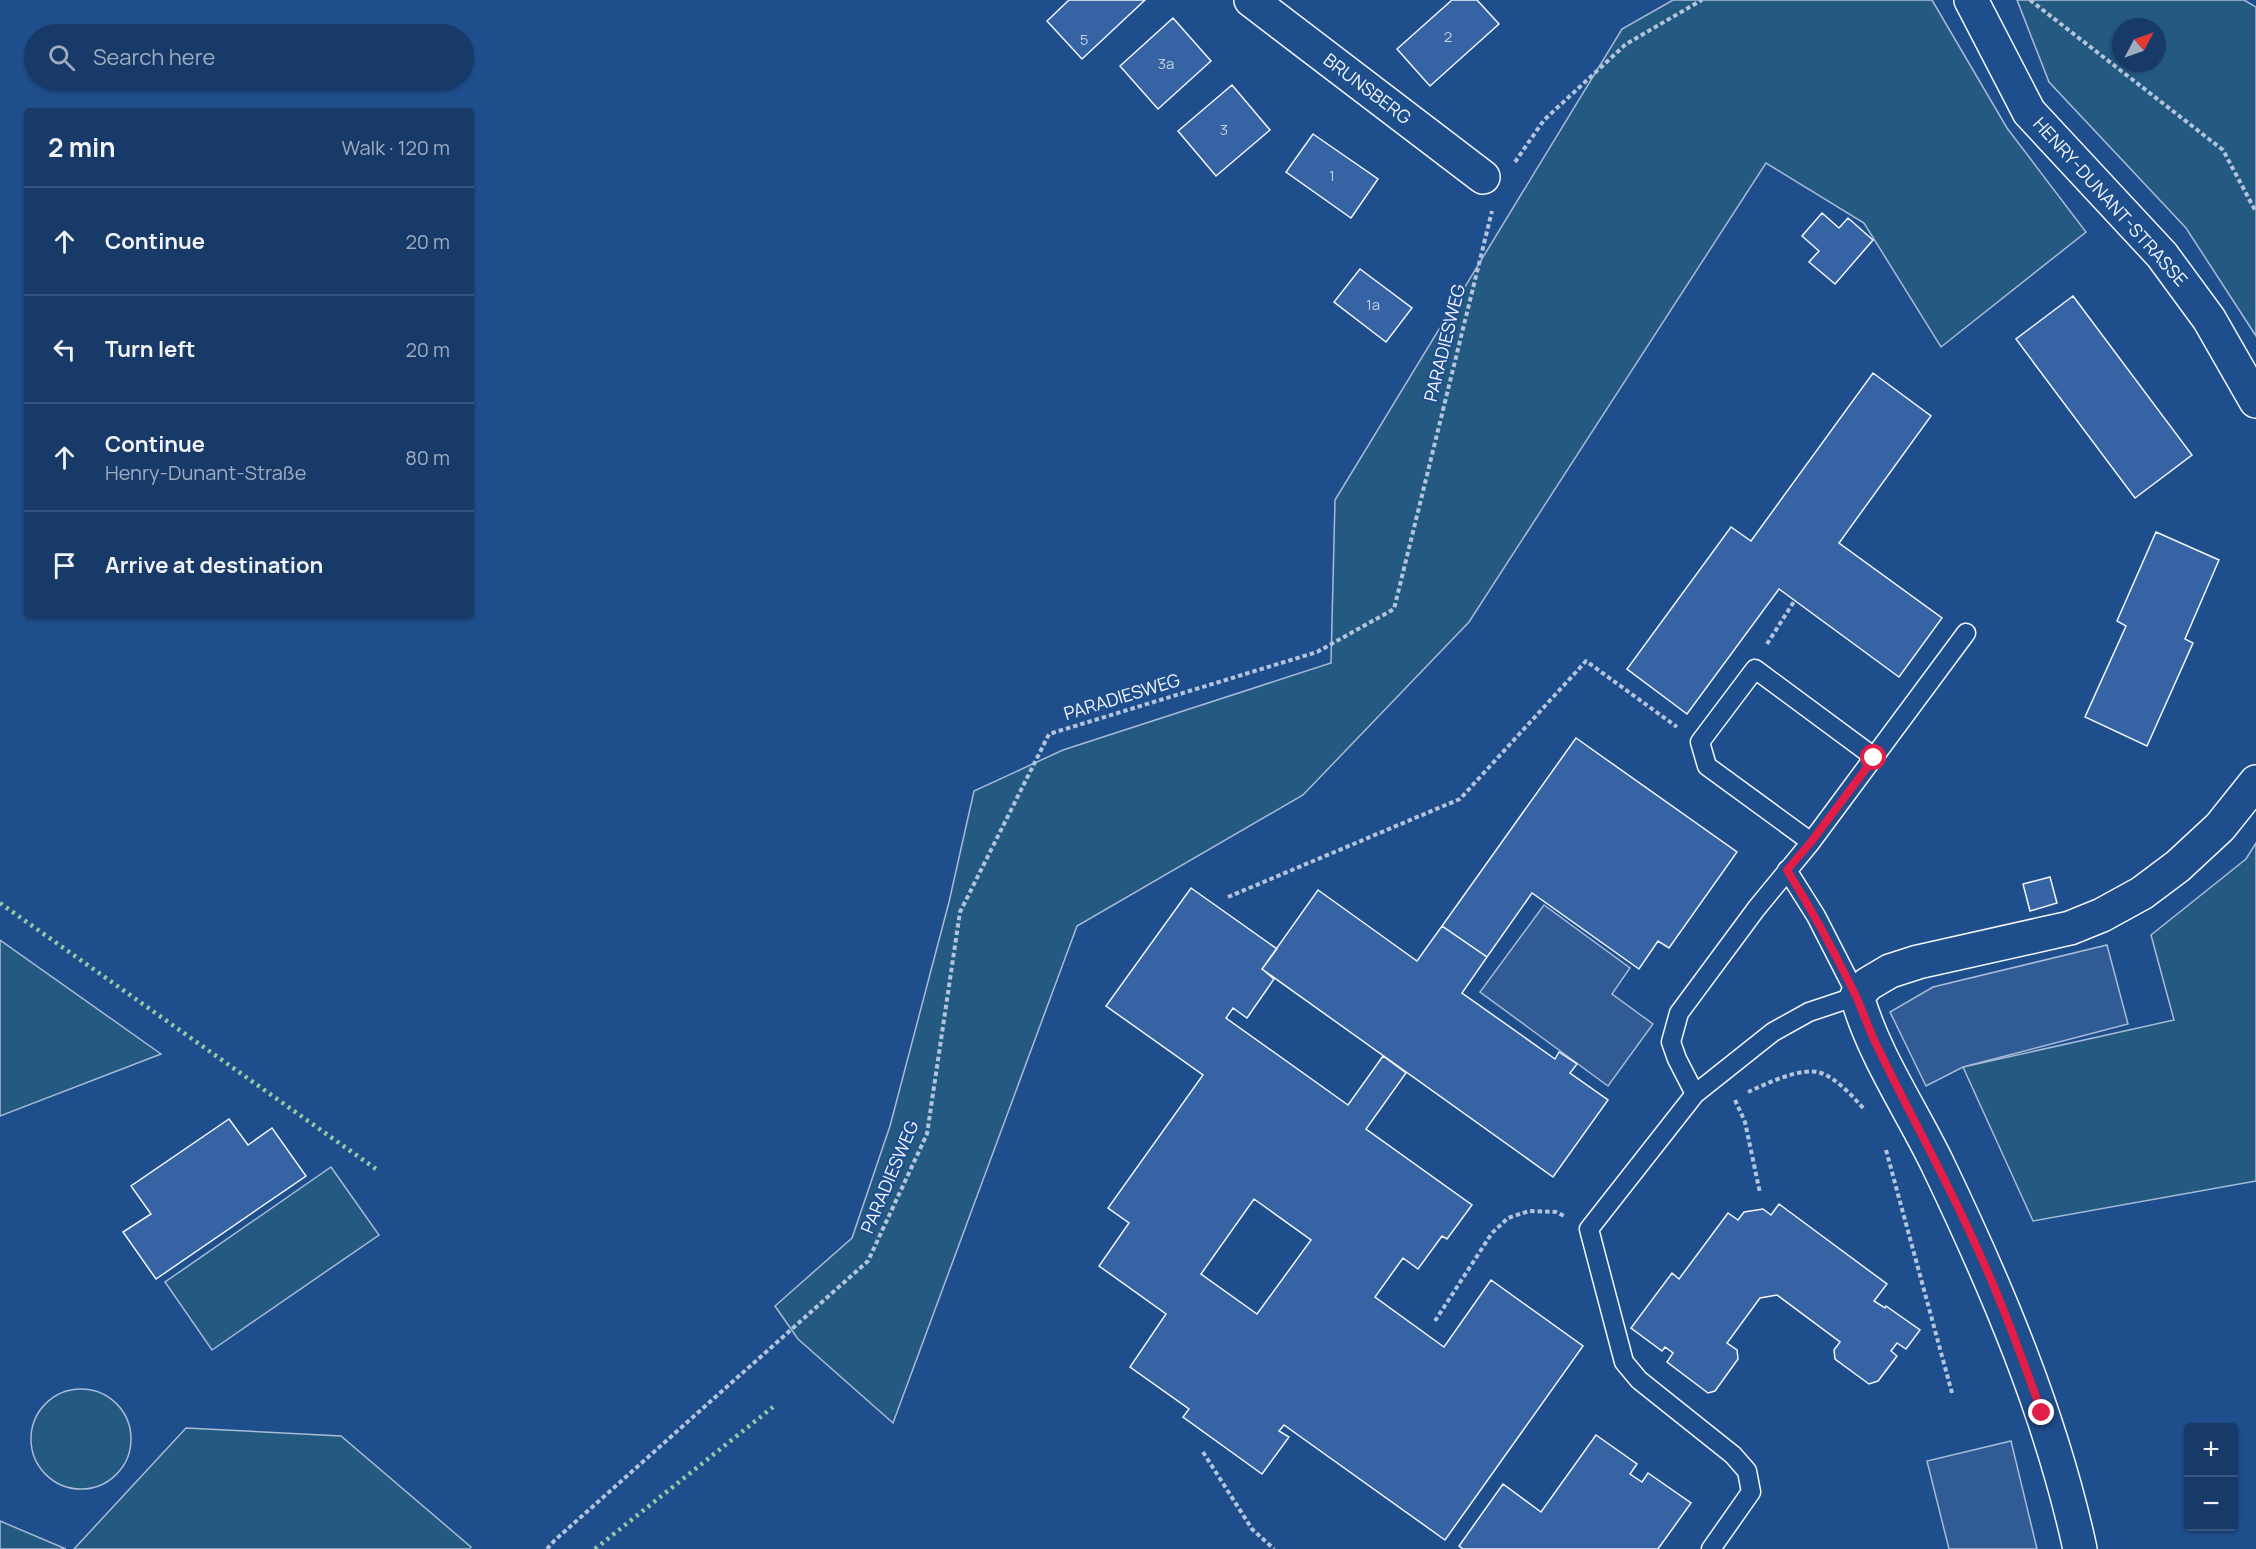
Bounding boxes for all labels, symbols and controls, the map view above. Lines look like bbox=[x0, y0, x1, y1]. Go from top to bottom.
north arrow bbox=[2112, 18, 2166, 72]
search box bbox=[24, 24, 474, 90]
house number: 2 bbox=[1444, 26, 1452, 47]
house number: 5 bbox=[1080, 29, 1088, 50]
icon: search bbox=[45, 41, 78, 74]
text: Search here bbox=[93, 42, 215, 72]
street label: BRUNSBERG bbox=[1319, 47, 1417, 129]
house number: 3a bbox=[1158, 53, 1174, 74]
street label: HENRY-DUNANT-STRASSE bbox=[2028, 112, 2193, 291]
house number: 3 bbox=[1220, 119, 1228, 140]
text: 2 min bbox=[48, 129, 116, 165]
text: Walk · 120 m bbox=[342, 134, 450, 161]
house number: 1 bbox=[1329, 165, 1335, 186]
icon: ahead bbox=[48, 225, 81, 258]
text: Continue bbox=[105, 226, 205, 256]
text: 20 m bbox=[405, 228, 450, 255]
street label: PARADIESWEG bbox=[1418, 281, 1470, 404]
house number: 1a bbox=[1366, 294, 1380, 315]
icon: left bbox=[48, 333, 81, 366]
text: Turn left bbox=[105, 334, 195, 364]
text: 20 m bbox=[405, 336, 450, 363]
text: Continue bbox=[105, 429, 205, 459]
icon: ahead bbox=[48, 441, 81, 474]
text: 80 m bbox=[405, 444, 450, 471]
text: Henry-Dunant-Straße bbox=[105, 459, 307, 486]
icon: arrive bbox=[48, 549, 81, 582]
text: Arrive at destination bbox=[105, 550, 323, 580]
street label: PARADIESWEG bbox=[1061, 667, 1183, 725]
route start bbox=[1860, 744, 1886, 770]
street label: PARADIESWEG bbox=[855, 1116, 924, 1237]
route end bbox=[2028, 1399, 2054, 1425]
map controls bbox=[2184, 1423, 2238, 1531]
button: + bbox=[2184, 1423, 2238, 1477]
button: − bbox=[2184, 1477, 2238, 1531]

